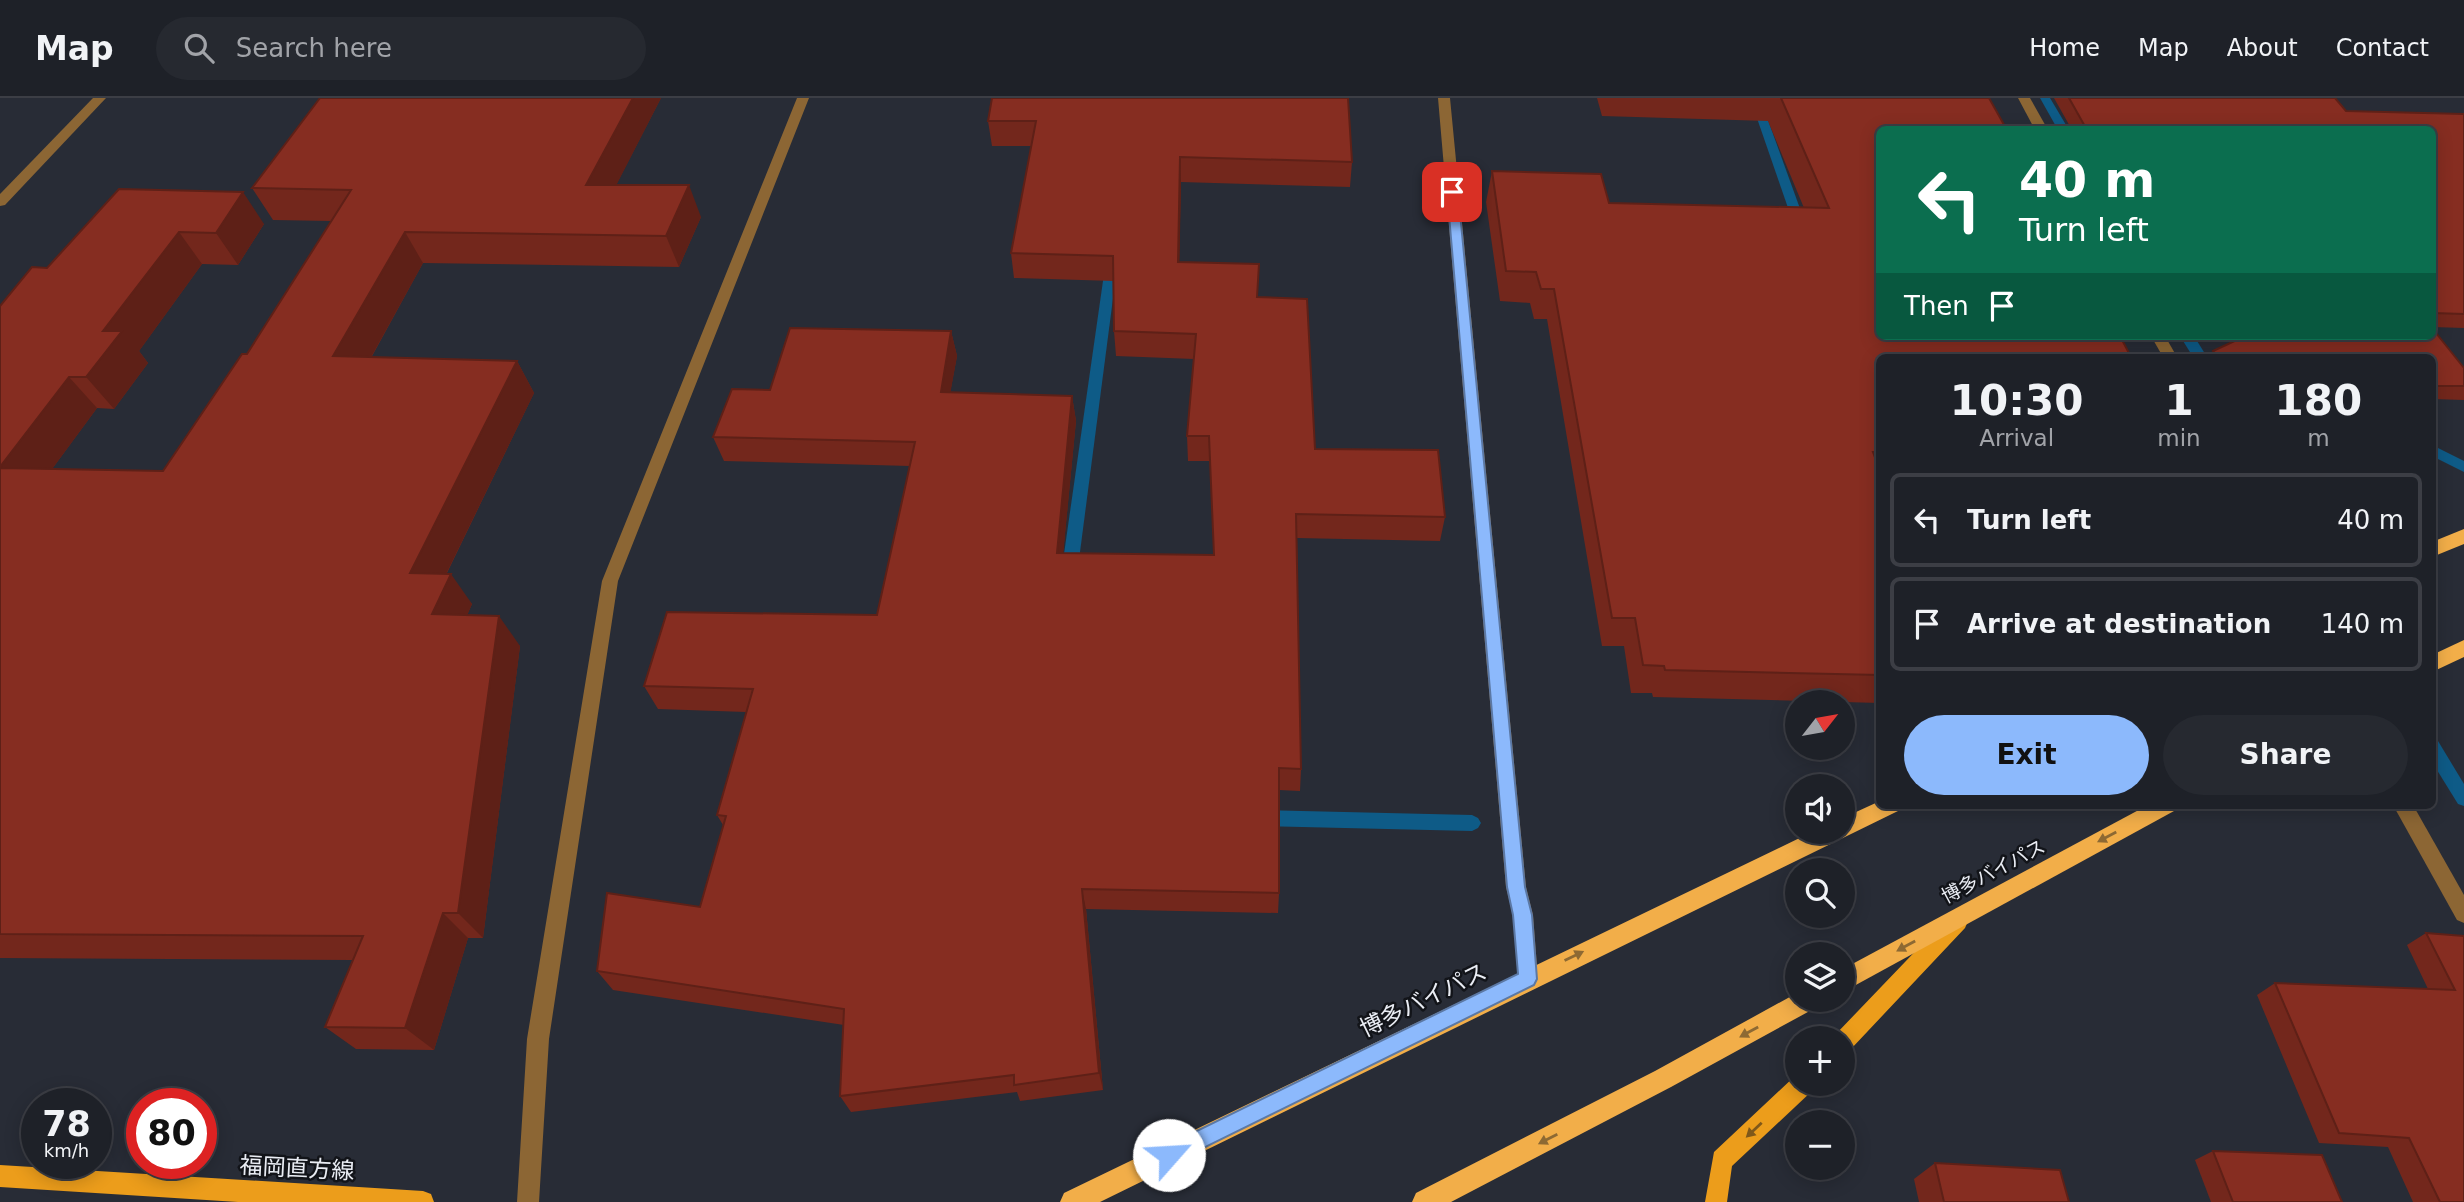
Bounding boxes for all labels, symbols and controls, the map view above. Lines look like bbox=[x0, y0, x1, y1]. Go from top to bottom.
search box bbox=[156, 17, 646, 80]
text: Map bbox=[35, 29, 114, 68]
icon: search bbox=[180, 29, 218, 67]
text: Search here bbox=[236, 33, 392, 63]
text: Home bbox=[2029, 34, 2100, 62]
text: Map bbox=[2138, 34, 2189, 62]
text: About bbox=[2227, 34, 2298, 62]
text: Contact bbox=[2336, 34, 2429, 62]
text: 40 m bbox=[2019, 152, 2155, 209]
icon: left bbox=[1904, 154, 1995, 245]
pin bbox=[1422, 162, 1482, 222]
icon: arrive bbox=[1433, 173, 1471, 211]
text: Turn left bbox=[2019, 211, 2149, 249]
icon: arrive bbox=[1983, 287, 2021, 325]
text: Then bbox=[1904, 291, 1969, 321]
text: 10:30 bbox=[1950, 376, 2084, 425]
text: 1 bbox=[2164, 376, 2194, 425]
text: 180 bbox=[2275, 376, 2362, 425]
text: Arrival bbox=[1979, 425, 2054, 451]
text: min bbox=[2157, 425, 2201, 451]
text: m bbox=[2307, 425, 2330, 451]
icon: left bbox=[1908, 501, 1946, 539]
text: Turn left bbox=[1967, 505, 2091, 535]
text: 40 m bbox=[2337, 505, 2404, 535]
icon: arrive bbox=[1908, 605, 1946, 643]
text: Arrive at destination bbox=[1967, 609, 2271, 639]
text: 140 m bbox=[2321, 609, 2404, 639]
north arrow bbox=[1785, 690, 1855, 760]
map controls bbox=[1785, 690, 1855, 1180]
button: Exit bbox=[1904, 715, 2149, 795]
button: Share bbox=[2163, 715, 2408, 795]
button: sound bbox=[1785, 774, 1855, 844]
one-way arrow bbox=[2096, 831, 2116, 843]
street label: 博多バイパス bbox=[1938, 835, 2048, 907]
button: search bbox=[1785, 858, 1855, 928]
one-way arrow bbox=[1897, 940, 1916, 952]
button: layers bbox=[1785, 942, 1855, 1012]
one-way arrow bbox=[1564, 950, 1584, 962]
street label: 博多バイパス bbox=[1355, 958, 1491, 1042]
one-way arrow bbox=[1739, 1026, 1759, 1038]
button: + bbox=[1785, 1026, 1855, 1096]
speed limit sign: 80 bbox=[126, 1088, 217, 1179]
text: 78 bbox=[42, 1104, 91, 1144]
button: − bbox=[1785, 1110, 1855, 1180]
position arrow bbox=[1132, 1118, 1206, 1192]
one-way arrow bbox=[1745, 1122, 1763, 1138]
one-way arrow bbox=[1538, 1133, 1558, 1144]
text: km/h bbox=[44, 1140, 89, 1161]
street label: 福岡直方線 bbox=[239, 1152, 355, 1184]

